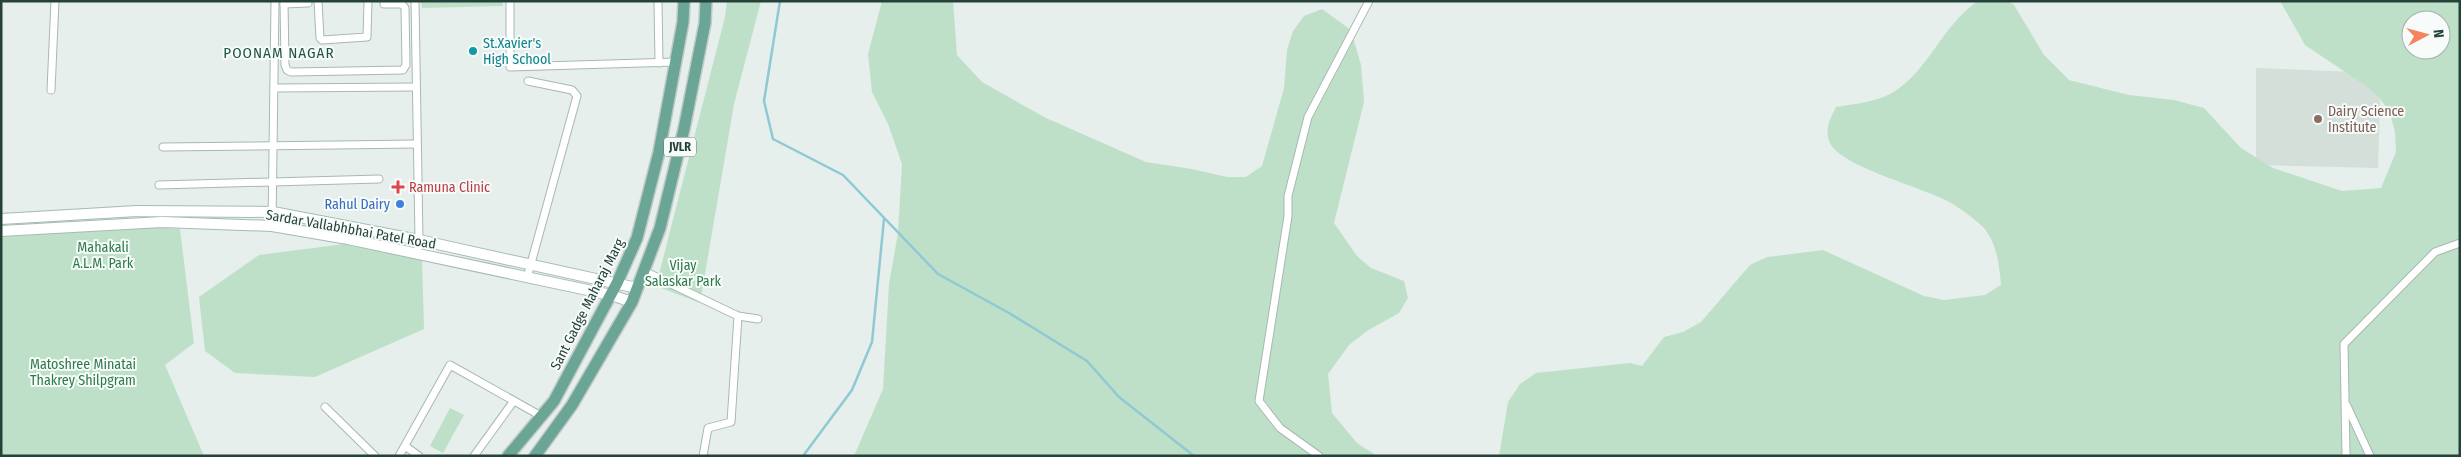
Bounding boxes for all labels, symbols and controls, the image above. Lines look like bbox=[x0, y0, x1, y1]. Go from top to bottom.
north arrow bbox=[2401, 10, 2451, 60]
text: N bbox=[2430, 29, 2447, 39]
place label: St.Xavier's High School bbox=[483, 35, 551, 68]
district label: POONAM NAGAR bbox=[223, 44, 335, 62]
marker: St.Xavier's High School bbox=[467, 45, 479, 57]
place label: Dairy Science Institute bbox=[2328, 103, 2404, 136]
marker: Dairy Science Institute bbox=[2312, 113, 2324, 125]
road number: JVLR bbox=[664, 138, 696, 156]
place label: Ramuna Clinic bbox=[409, 179, 490, 196]
marker: Ramuna Clinic bbox=[391, 180, 405, 194]
place label: Rahul Dairy bbox=[324, 196, 391, 213]
marker: Rahul Dairy bbox=[394, 198, 406, 210]
street label: Sardar Vallabhbhai Patel Road bbox=[265, 206, 437, 253]
street label: Sant Gadge Maharaj Marg bbox=[547, 235, 628, 373]
park label: Mahakali A.L.M. Park bbox=[73, 239, 134, 272]
park label: Vijay Salaskar Park bbox=[645, 257, 722, 290]
park label: Matoshree Minatai Thakrey Shilpgram bbox=[30, 356, 136, 389]

